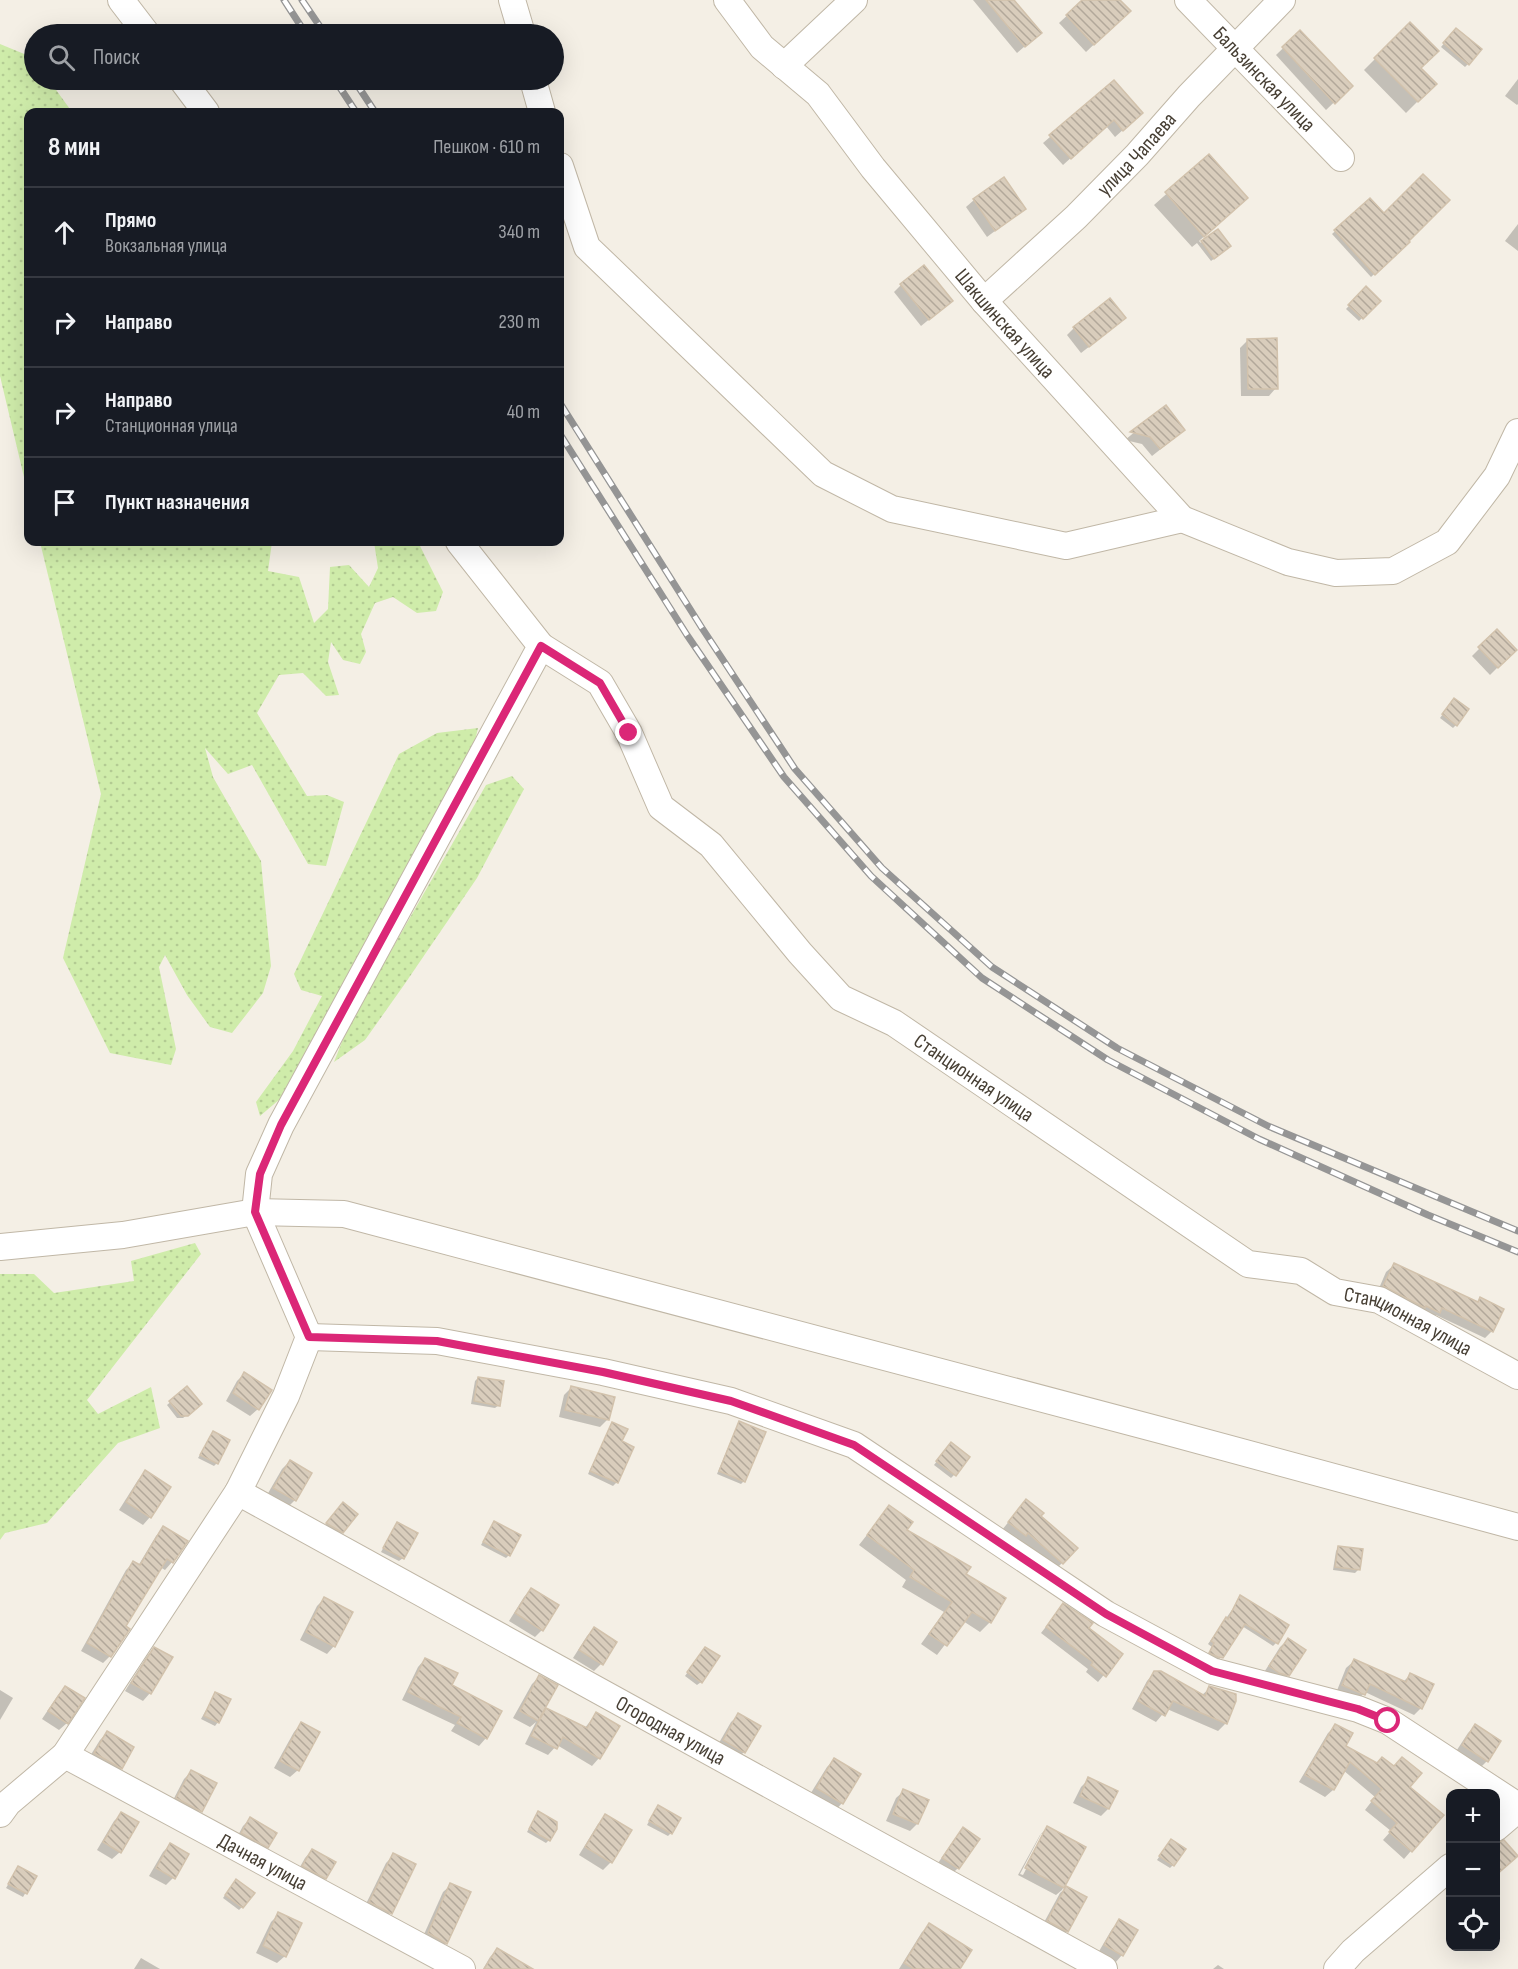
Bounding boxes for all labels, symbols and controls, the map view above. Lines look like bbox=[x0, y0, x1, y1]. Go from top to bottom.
street label: Бальзинская улица bbox=[1208, 22, 1321, 137]
search box bbox=[24, 24, 564, 90]
icon: search bbox=[45, 41, 78, 74]
text: Поиск bbox=[93, 44, 139, 71]
street label: улица Чапаева bbox=[1092, 107, 1182, 201]
text: 8 мин bbox=[48, 132, 100, 163]
text: Пешком · 610 m bbox=[433, 135, 540, 159]
text: Прямо bbox=[105, 207, 156, 234]
icon: ahead bbox=[48, 216, 81, 249]
text: 340 m bbox=[498, 220, 540, 244]
text: Вокзальная улица bbox=[105, 234, 227, 258]
street label: Шакшинская улица bbox=[949, 264, 1060, 384]
icon: right bbox=[48, 306, 81, 339]
text: Направо bbox=[105, 309, 172, 336]
text: 230 m bbox=[498, 310, 540, 334]
text: Направо bbox=[105, 387, 172, 414]
icon: right bbox=[48, 396, 81, 429]
text: 40 m bbox=[507, 400, 540, 424]
text: Станционная улица bbox=[105, 414, 238, 438]
icon: arrive bbox=[48, 486, 81, 519]
text: Пункт назначения bbox=[105, 489, 249, 516]
route end bbox=[615, 719, 641, 745]
street label: Станционная улица bbox=[909, 1028, 1038, 1127]
street label: Станционная улица bbox=[1342, 1282, 1476, 1361]
street label: Огородная улица bbox=[611, 1691, 730, 1771]
route start bbox=[1374, 1707, 1400, 1733]
map controls bbox=[1446, 1789, 1500, 1951]
button: + bbox=[1446, 1789, 1500, 1843]
street label: Дачная улица bbox=[214, 1828, 311, 1896]
button: − bbox=[1446, 1843, 1500, 1897]
button: locate bbox=[1446, 1897, 1500, 1951]

